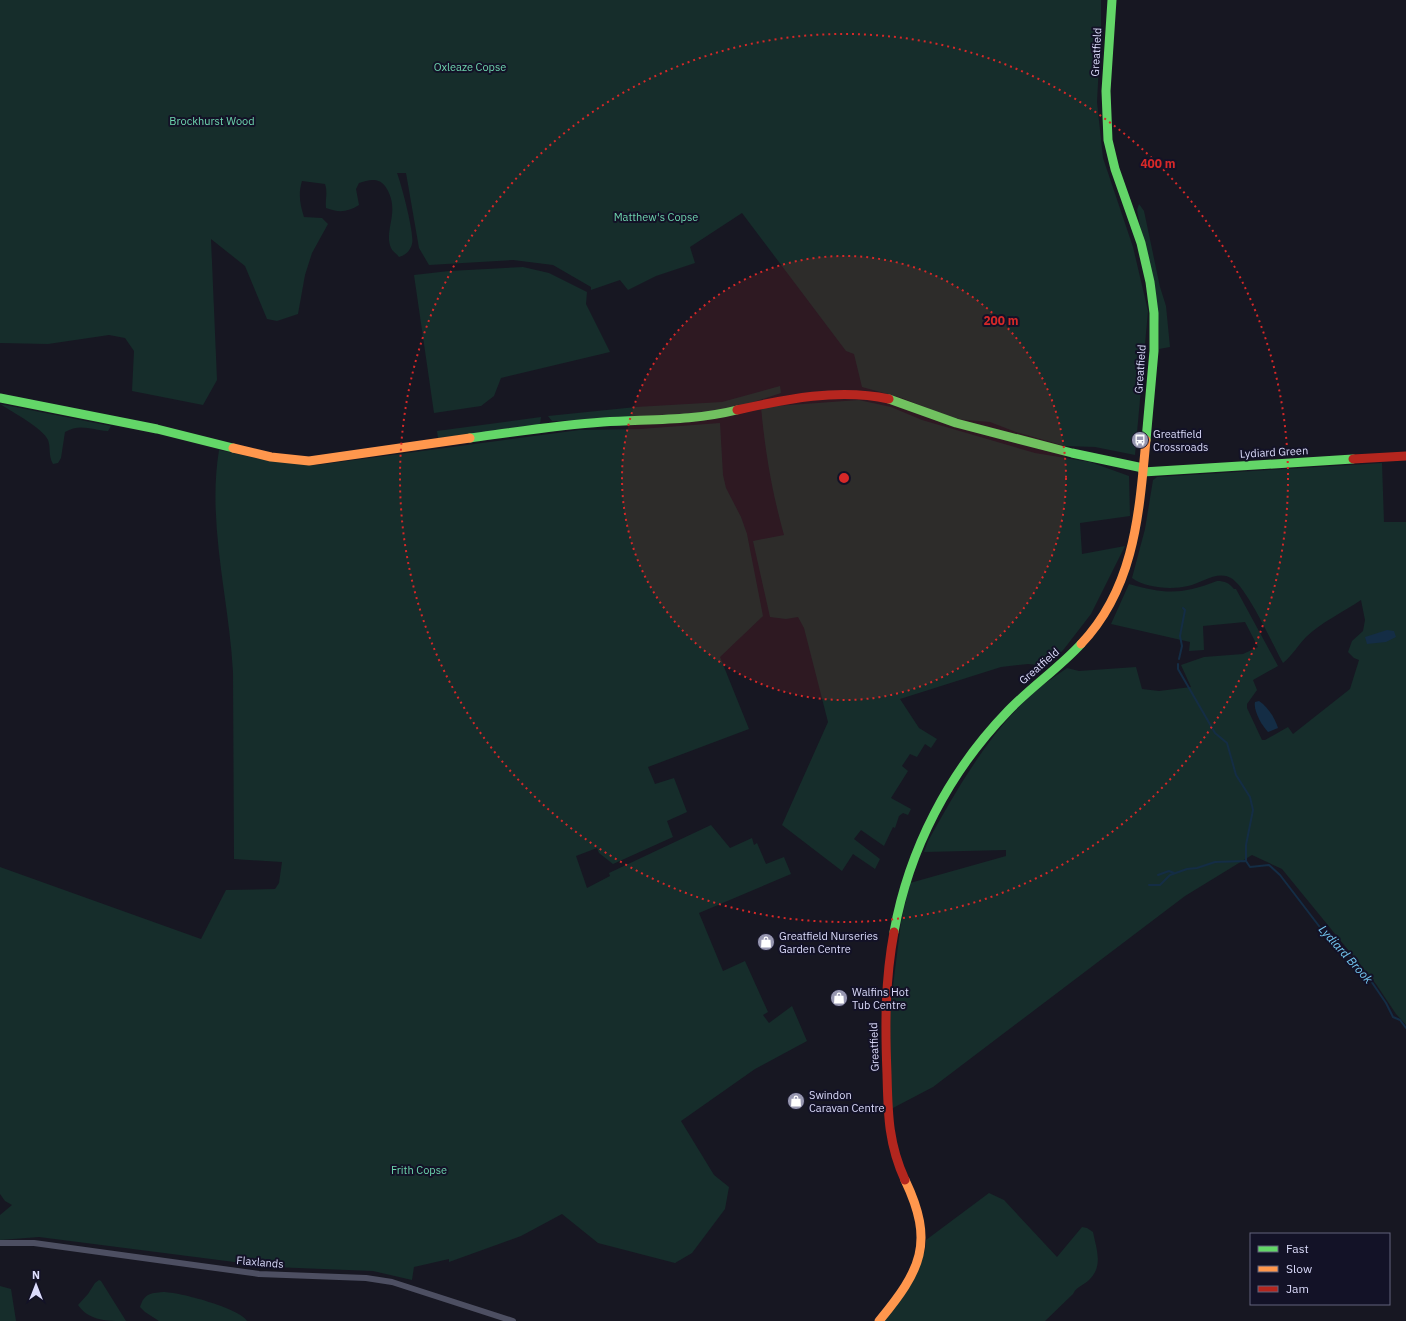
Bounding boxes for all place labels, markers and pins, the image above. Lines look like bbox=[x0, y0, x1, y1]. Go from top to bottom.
place label: Greatfield Crossroads bbox=[1153, 427, 1208, 454]
bus stop icon: Greatfield Crossroads bbox=[1130, 430, 1150, 450]
centre of rings bbox=[837, 471, 851, 485]
place label: Greatfield Nurseries Garden Centre bbox=[779, 929, 878, 956]
shop icon: Greatfield Nurseries Garden Centre bbox=[756, 932, 776, 952]
place label: Walfins Hot Tub Centre bbox=[852, 985, 909, 1012]
shop icon: Walfins Hot Tub Centre bbox=[829, 988, 849, 1008]
place label: Swindon Caravan Centre bbox=[809, 1088, 885, 1115]
shop icon: Swindon Caravan Centre bbox=[786, 1091, 806, 1111]

